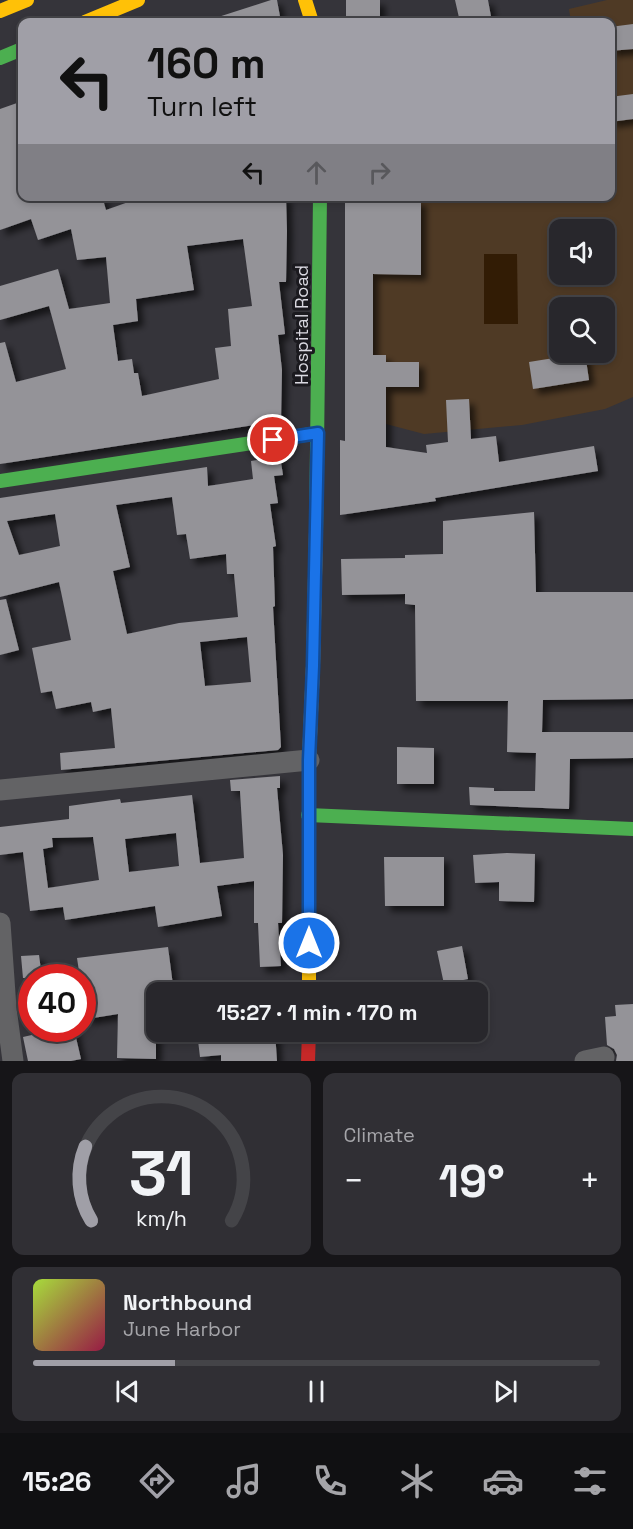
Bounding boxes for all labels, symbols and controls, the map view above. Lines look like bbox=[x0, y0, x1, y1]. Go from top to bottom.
text: 160 m bbox=[147, 37, 266, 90]
icon: left bbox=[48, 42, 126, 120]
text: Turn left bbox=[147, 89, 257, 124]
icon: left bbox=[237, 156, 270, 189]
icon: ahead bbox=[300, 156, 333, 189]
icon: right bbox=[363, 156, 396, 189]
map controls bbox=[549, 219, 615, 363]
button: sound bbox=[549, 219, 615, 285]
street label: Hospital Road bbox=[290, 265, 313, 385]
button: search bbox=[549, 297, 615, 363]
pin bbox=[247, 414, 298, 465]
icon: arrive bbox=[256, 423, 289, 456]
position arrow bbox=[277, 911, 341, 975]
speed limit sign: 40 bbox=[18, 964, 96, 1042]
text: 15:27 · 1 min · 170 m bbox=[216, 998, 418, 1026]
text: Climate bbox=[344, 1122, 415, 1148]
text: 31 bbox=[129, 1134, 194, 1213]
text: 19° bbox=[439, 1153, 505, 1210]
text: − bbox=[344, 1160, 364, 1202]
text: + bbox=[580, 1160, 600, 1202]
text: km/h bbox=[136, 1205, 187, 1232]
text: Northbound bbox=[123, 1288, 252, 1316]
text: June Harbor bbox=[123, 1316, 241, 1342]
icon: previous bbox=[111, 1375, 144, 1408]
icon: pause bbox=[300, 1375, 333, 1408]
icon: next bbox=[489, 1375, 522, 1408]
icon: directions bbox=[136, 1460, 178, 1502]
icon: music bbox=[223, 1460, 265, 1502]
icon: phone bbox=[309, 1460, 351, 1502]
icon: climate bbox=[396, 1460, 438, 1502]
icon: car bbox=[482, 1460, 524, 1502]
icon: filters bbox=[569, 1460, 611, 1502]
text: 15:26 bbox=[22, 1464, 91, 1499]

